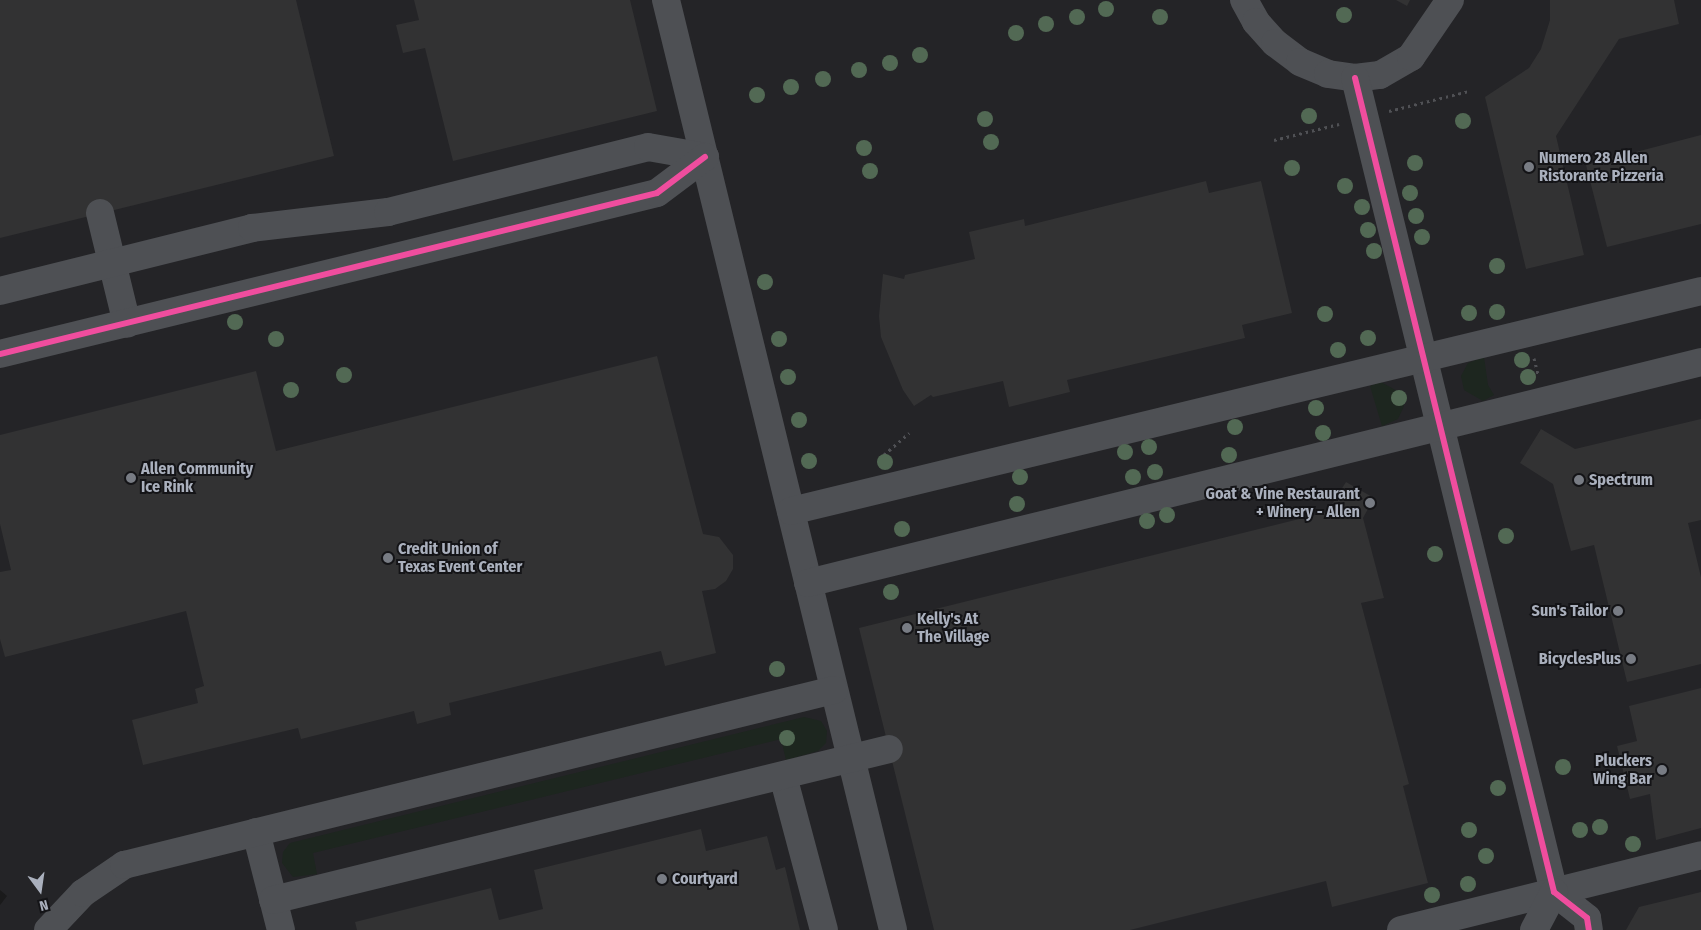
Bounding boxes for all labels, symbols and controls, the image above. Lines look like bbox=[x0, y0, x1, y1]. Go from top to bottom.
place label: Numero 28 Allen Ristorante Pizzeria bbox=[1539, 148, 1664, 186]
marker: Numero 28 Allen Ristorante Pizzeria bbox=[1523, 161, 1535, 173]
place label: Allen Community Ice Rink bbox=[141, 459, 253, 497]
place label: Spectrum bbox=[1589, 470, 1653, 490]
marker: Allen Community Ice Rink bbox=[125, 472, 137, 484]
marker: Spectrum bbox=[1573, 474, 1585, 486]
place label: Goat & Vine Restaurant + Winery - Allen bbox=[1206, 484, 1360, 522]
marker: Goat & Vine Restaurant + Winery - Allen bbox=[1364, 497, 1376, 509]
place label: Credit Union of Texas Event Center bbox=[398, 539, 522, 577]
marker: Credit Union of Texas Event Center bbox=[382, 552, 394, 564]
place label: Sun's Tailor bbox=[1532, 601, 1608, 621]
marker: Sun's Tailor bbox=[1612, 605, 1624, 617]
place label: Kelly's At The Village bbox=[917, 609, 989, 647]
marker: Kelly's At The Village bbox=[901, 622, 913, 634]
place label: BicyclesPlus bbox=[1539, 649, 1621, 669]
marker: BicyclesPlus bbox=[1625, 653, 1637, 665]
place label: Pluckers Wing Bar bbox=[1593, 751, 1652, 789]
marker: Pluckers Wing Bar bbox=[1656, 764, 1668, 776]
north arrow bbox=[15, 865, 65, 915]
place label: Courtyard bbox=[672, 869, 738, 889]
marker: Courtyard bbox=[656, 873, 668, 885]
text: N bbox=[38, 896, 50, 914]

